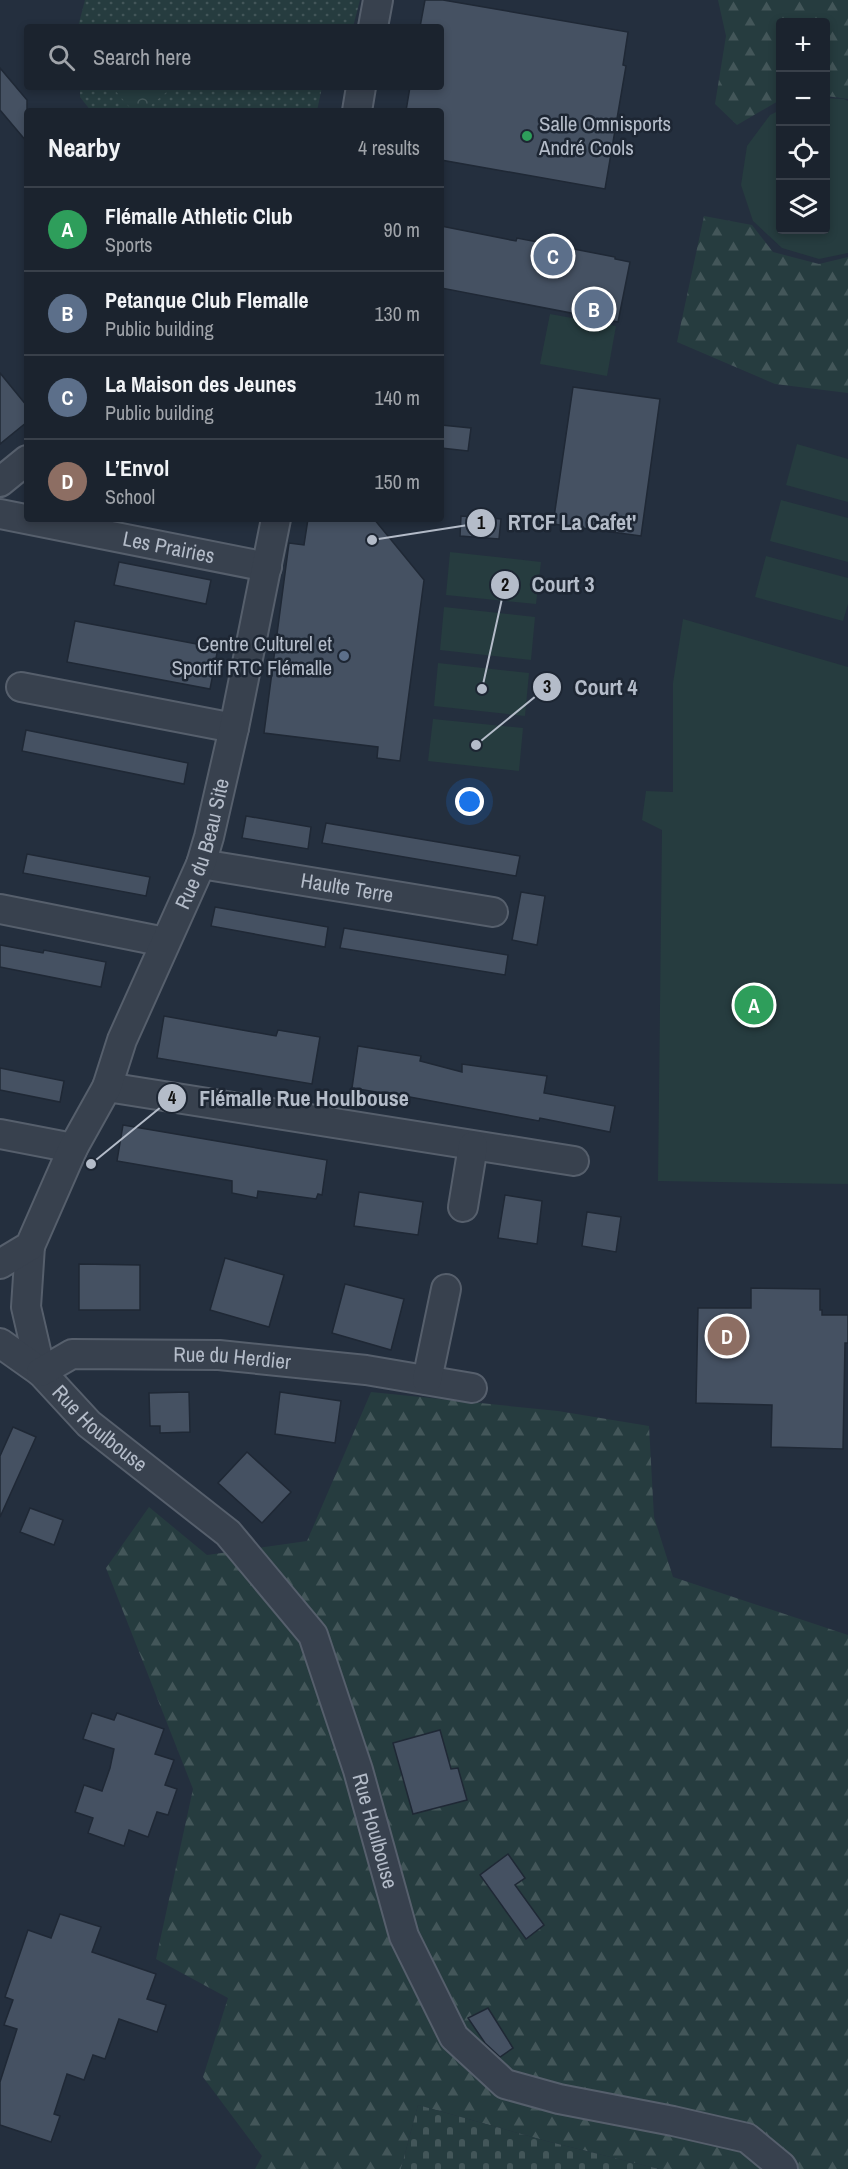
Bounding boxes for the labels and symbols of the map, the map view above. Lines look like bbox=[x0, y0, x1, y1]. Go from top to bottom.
place label: Salle Omnisports André Cools bbox=[538, 109, 671, 162]
marker: Salle Omnisports André Cools bbox=[520, 129, 534, 143]
pin: C bbox=[534, 234, 572, 278]
pin: B bbox=[574, 286, 614, 332]
callout: RTCF La Cafet' bbox=[466, 503, 649, 543]
text: RTCF La Cafet' bbox=[508, 507, 636, 537]
text: 1 bbox=[477, 510, 486, 535]
street label: Les Prairies bbox=[120, 524, 217, 570]
callout: Court 3 bbox=[490, 565, 607, 605]
text: Court 3 bbox=[531, 569, 595, 599]
text: 2 bbox=[501, 572, 509, 597]
place label: Centre Culturel et Sportif RTC Flémalle bbox=[172, 629, 332, 682]
marker: Centre Culturel et Sportif RTC Flémalle bbox=[337, 649, 351, 663]
callout: Court 4 bbox=[532, 667, 649, 707]
text: Court 4 bbox=[574, 672, 638, 702]
text: 3 bbox=[543, 674, 551, 699]
street label: Rue du Beau Site bbox=[168, 775, 236, 914]
your location bbox=[455, 787, 484, 816]
street label: Haulte Terre bbox=[299, 866, 396, 909]
pin: A bbox=[734, 982, 774, 1028]
callout: Flémalle Rue Houlbouse bbox=[157, 1078, 421, 1118]
text: Flémalle Rue Houlbouse bbox=[199, 1083, 409, 1113]
text: 4 bbox=[168, 1085, 177, 1110]
pin: D bbox=[708, 1314, 746, 1358]
street label: Rue du Herdier bbox=[173, 1340, 292, 1376]
street label: Rue Houlbouse bbox=[46, 1378, 154, 1478]
street label: Rue Houlbouse bbox=[346, 1770, 405, 1892]

